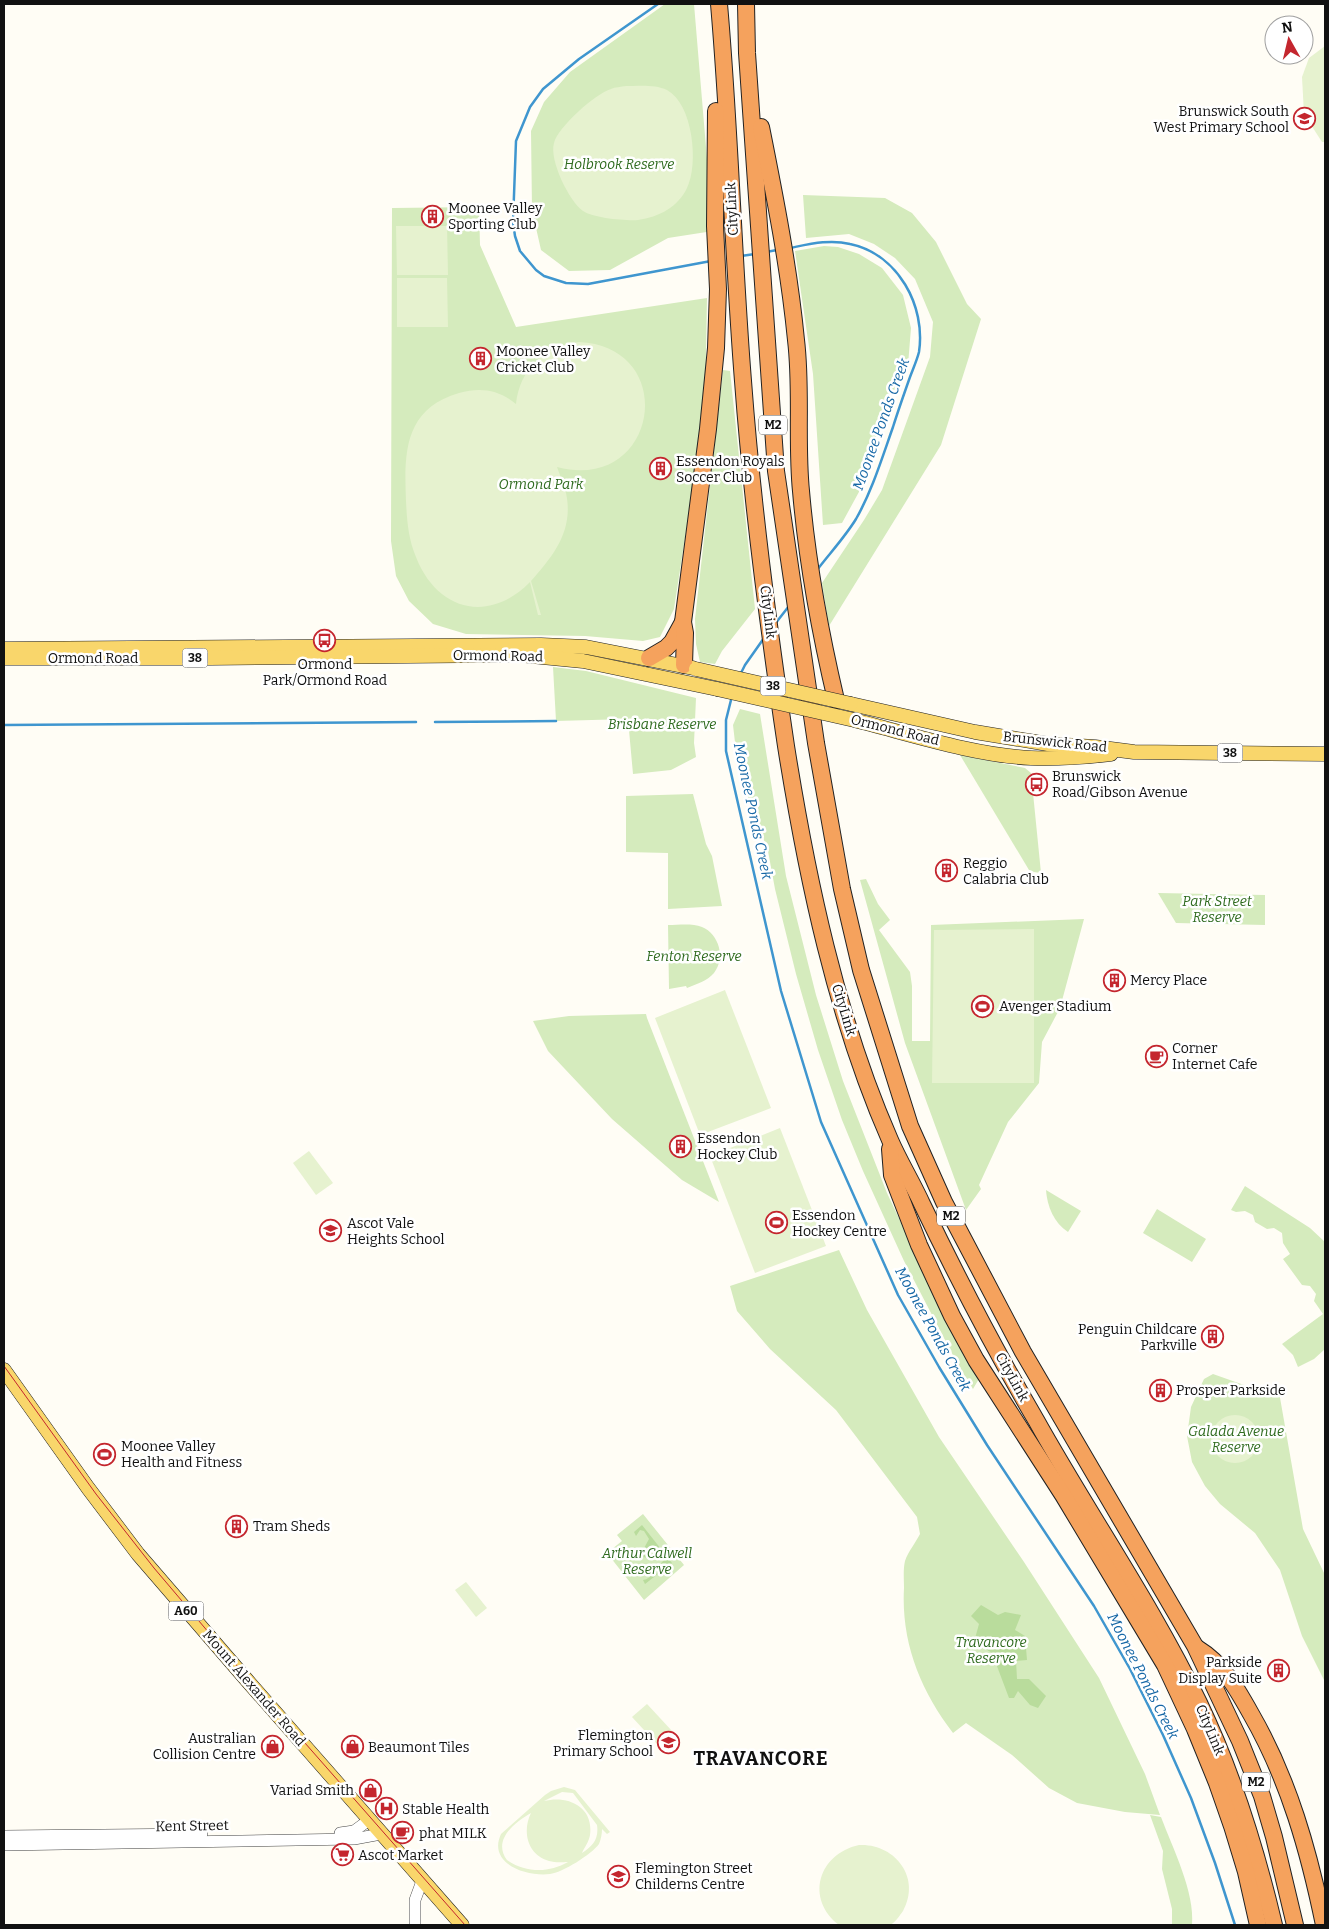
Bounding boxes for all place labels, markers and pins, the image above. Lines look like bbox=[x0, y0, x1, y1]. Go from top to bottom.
place label: Brunswick South West Primary School bbox=[1154, 103, 1289, 136]
school or university icon: Brunswick South West Primary School bbox=[1293, 107, 1317, 131]
place label: Moonee Valley Sporting Club bbox=[448, 200, 543, 233]
building icon: Moonee Valley Sporting Club bbox=[420, 204, 444, 228]
place label: Moonee Valley Cricket Club bbox=[496, 343, 591, 376]
building icon: Moonee Valley Cricket Club bbox=[468, 347, 492, 371]
place label: Essendon Royals Soccer Club bbox=[676, 453, 785, 486]
building icon: Essendon Royals Soccer Club bbox=[648, 457, 672, 481]
bus stop icon: Ormond Park/Ormond Road bbox=[313, 629, 337, 653]
place label: Ormond Park/Ormond Road bbox=[263, 656, 387, 689]
place label: Brunswick Road/Gibson Avenue bbox=[1052, 768, 1188, 801]
bus stop icon: Brunswick Road/Gibson Avenue bbox=[1024, 772, 1048, 796]
place label: Reggio Calabria Club bbox=[963, 855, 1049, 888]
building icon: Reggio Calabria Club bbox=[935, 859, 959, 883]
building icon: Mercy Place bbox=[1102, 968, 1126, 992]
place label: Mercy Place bbox=[1130, 972, 1207, 989]
sports icon: Avenger Stadium bbox=[971, 994, 995, 1018]
place label: Avenger Stadium bbox=[999, 998, 1112, 1015]
place label: Corner Internet Cafe bbox=[1172, 1040, 1258, 1073]
cafe icon: Corner Internet Cafe bbox=[1144, 1044, 1168, 1068]
place label: Essendon Hockey Club bbox=[697, 1130, 777, 1163]
building icon: Essendon Hockey Club bbox=[669, 1134, 693, 1158]
place label: Essendon Hockey Centre bbox=[792, 1207, 887, 1240]
sports icon: Essendon Hockey Centre bbox=[764, 1211, 788, 1235]
place label: Ascot Vale Heights School bbox=[347, 1215, 445, 1248]
school or university icon: Ascot Vale Heights School bbox=[319, 1219, 343, 1243]
place label: Penguin Childcare Parkville bbox=[1078, 1321, 1197, 1354]
building icon: Penguin Childcare Parkville bbox=[1201, 1325, 1225, 1349]
building icon: Prosper Parkside bbox=[1148, 1378, 1172, 1402]
place label: Prosper Parkside bbox=[1176, 1382, 1286, 1399]
place label: Moonee Valley Health and Fitness bbox=[121, 1438, 242, 1471]
sports icon: Moonee Valley Health and Fitness bbox=[93, 1442, 117, 1466]
building icon: Tram Sheds bbox=[225, 1514, 249, 1538]
place label: Tram Sheds bbox=[253, 1518, 330, 1535]
place label: Parkside Display Suite bbox=[1178, 1654, 1262, 1687]
building icon: Parkside Display Suite bbox=[1266, 1658, 1290, 1682]
place label: Flemington Primary School bbox=[553, 1727, 653, 1760]
place label: Australian Collision Centre bbox=[153, 1730, 256, 1763]
school or university icon: Flemington Primary School bbox=[657, 1731, 681, 1755]
shop icon: Australian Collision Centre bbox=[260, 1734, 284, 1758]
shop icon: Beaumont Tiles bbox=[340, 1735, 364, 1759]
place label: Beaumont Tiles bbox=[368, 1739, 469, 1756]
shop icon: Variad Smith bbox=[358, 1778, 382, 1802]
place label: Variad Smith bbox=[270, 1782, 354, 1799]
hospital icon: Stable Health bbox=[374, 1797, 398, 1821]
place label: Stable Health bbox=[402, 1801, 490, 1818]
cafe icon: phat MILK bbox=[391, 1821, 415, 1845]
place label: phat MILK bbox=[419, 1825, 487, 1842]
supermarket icon: Ascot Market bbox=[330, 1843, 354, 1867]
place label: Ascot Market bbox=[358, 1847, 443, 1864]
place label: Flemington Street Childerns Centre bbox=[635, 1860, 753, 1893]
school or university icon: Flemington Street Childerns Centre bbox=[607, 1864, 631, 1888]

